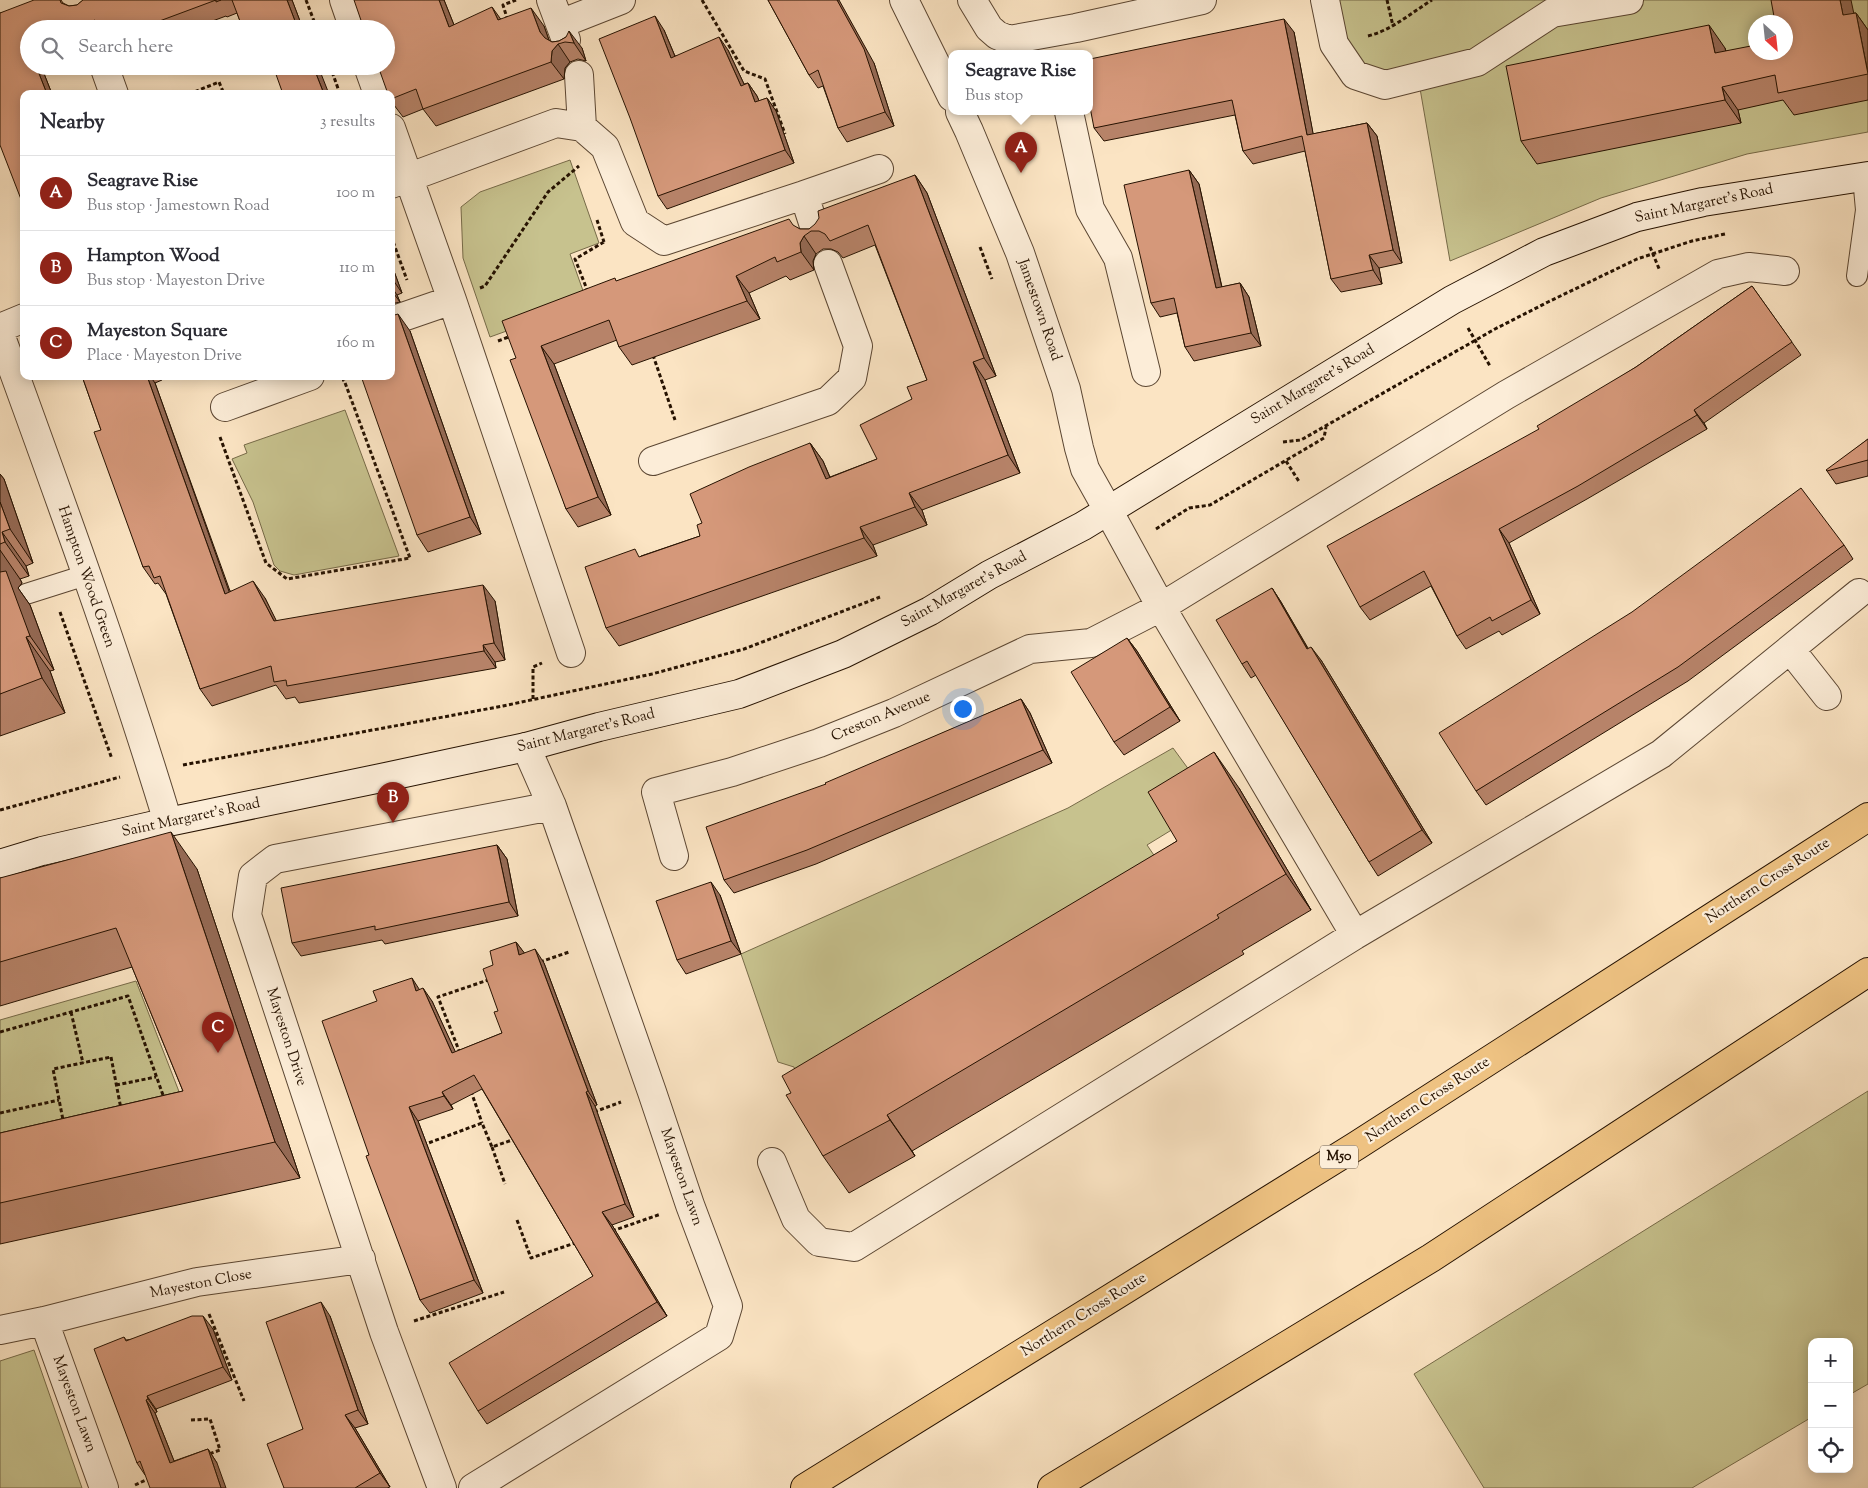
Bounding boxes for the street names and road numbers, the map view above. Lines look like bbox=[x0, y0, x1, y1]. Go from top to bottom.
street label: Saint Margaret's Road bbox=[1633, 179, 1776, 229]
street label: Jamestown Road bbox=[1011, 255, 1066, 364]
street label: Saint Margaret's Road bbox=[1247, 339, 1379, 430]
street label: Hampton Wood Green bbox=[52, 503, 120, 651]
street label: Saint Margaret's Road bbox=[897, 546, 1031, 633]
street label: Creston Avenue bbox=[828, 687, 934, 747]
street label: Saint Margaret's Road bbox=[515, 704, 658, 758]
street label: Saint Margaret's Road bbox=[120, 793, 263, 843]
street label: Northern Cross Route bbox=[1702, 833, 1834, 929]
street label: Mayeston Drive bbox=[260, 985, 312, 1089]
street label: Northern Cross Route bbox=[1362, 1052, 1494, 1148]
street label: Mayeston Lawn bbox=[655, 1125, 708, 1229]
road number: M50 bbox=[1320, 1146, 1358, 1168]
street label: Mayeston Close bbox=[148, 1264, 254, 1304]
street label: Northern Cross Route bbox=[1017, 1268, 1151, 1362]
street label: Mayeston Lawn bbox=[47, 1353, 101, 1456]

